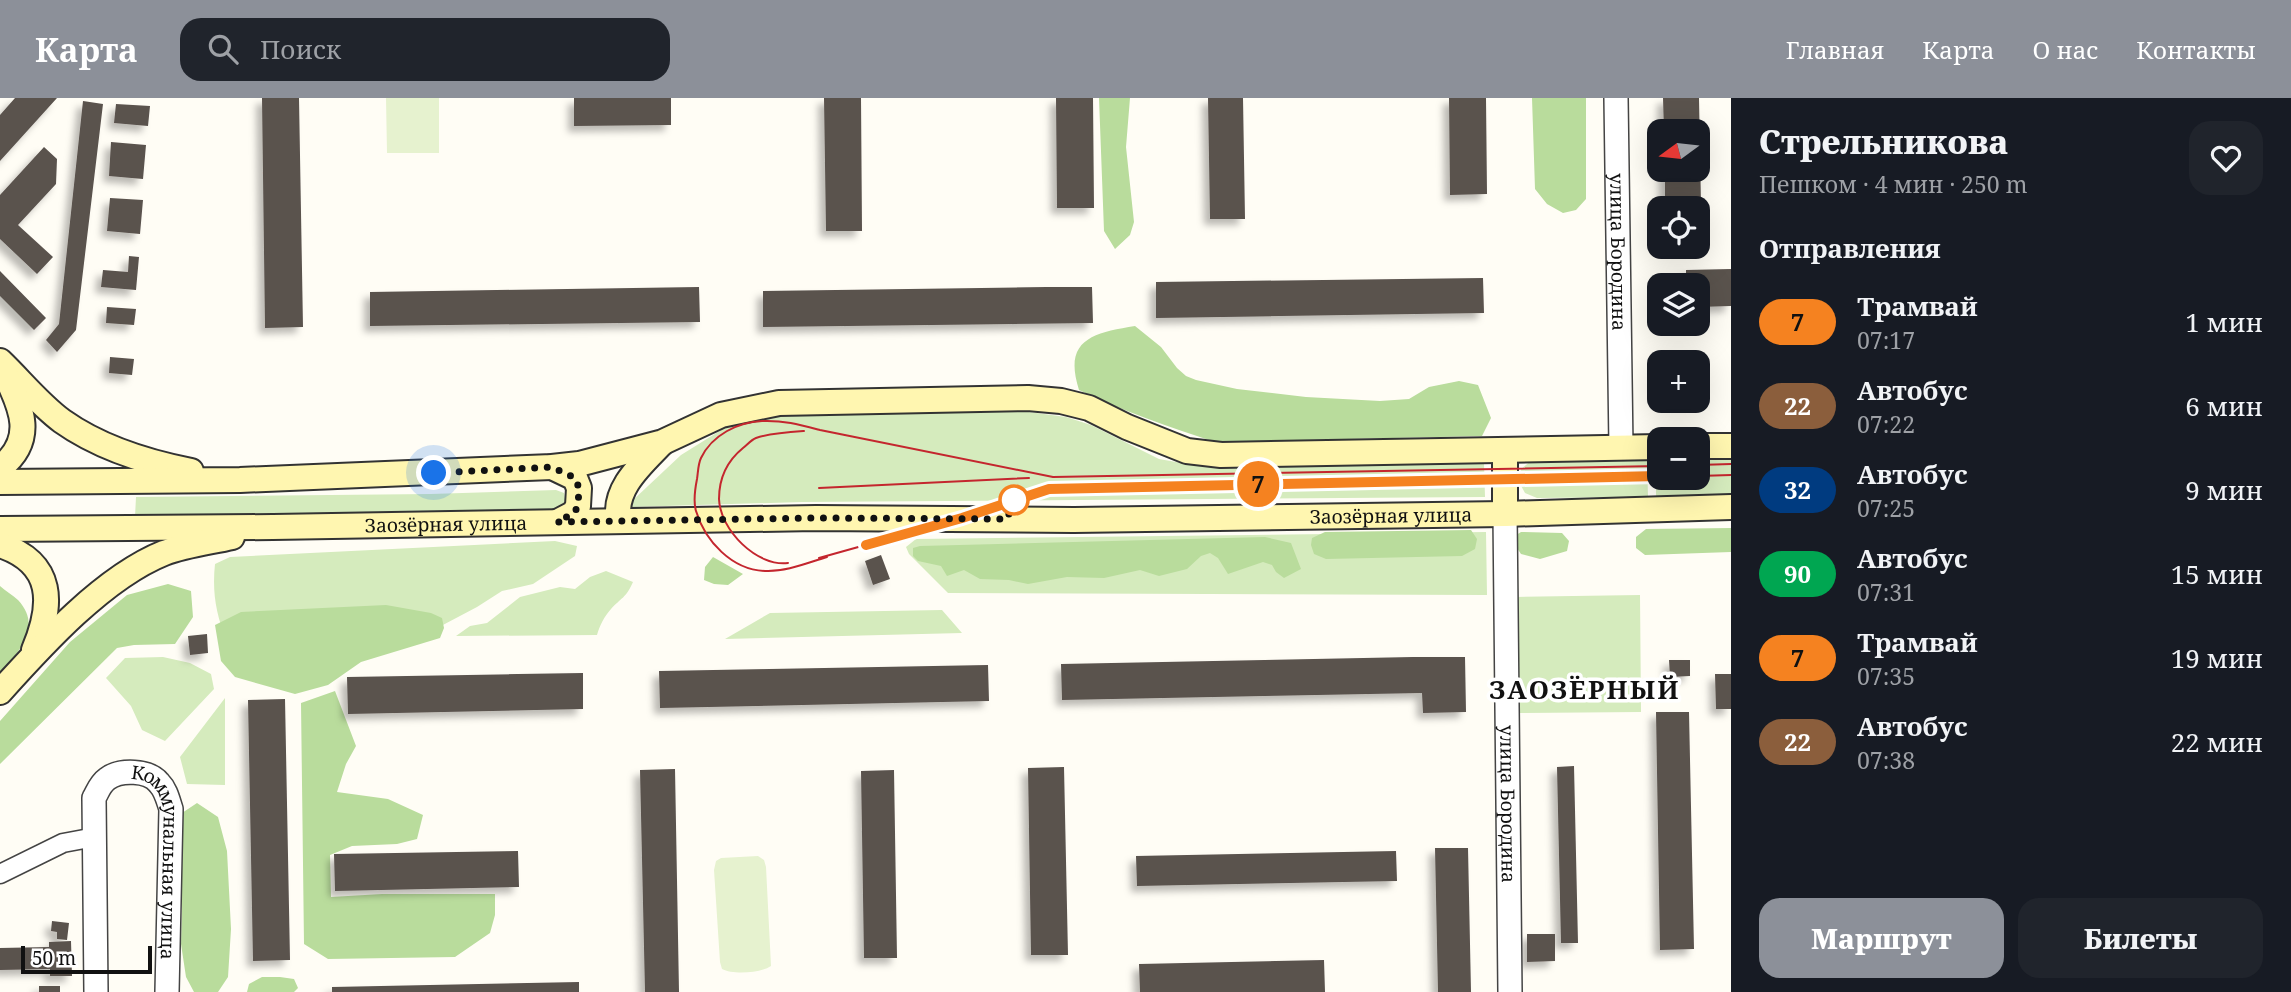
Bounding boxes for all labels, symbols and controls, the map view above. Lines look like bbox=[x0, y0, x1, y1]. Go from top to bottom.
search box bbox=[180, 18, 670, 81]
text: Карта bbox=[35, 27, 138, 72]
icon: search bbox=[204, 30, 242, 68]
text: Поиск bbox=[260, 31, 341, 67]
text: Главная bbox=[1786, 33, 1884, 66]
text: Карта bbox=[1922, 33, 1995, 66]
text: О нас bbox=[2033, 33, 2098, 66]
text: Контакты bbox=[2136, 33, 2256, 66]
north arrow bbox=[1647, 119, 1710, 182]
map controls bbox=[1647, 119, 1710, 490]
text: Стрельникова bbox=[1759, 119, 2008, 164]
button: heart bbox=[2189, 121, 2263, 195]
text: Пешком · 4 мин · 250 m bbox=[1759, 168, 2027, 200]
street label: улица Бородина bbox=[1604, 173, 1632, 331]
button: locate bbox=[1647, 196, 1710, 259]
text: Отправления bbox=[1759, 230, 1941, 266]
button: layers bbox=[1647, 273, 1710, 336]
text: Трамвай bbox=[1857, 288, 1978, 324]
text: 1 мин bbox=[2185, 304, 2263, 340]
text: 7 bbox=[1791, 305, 1804, 338]
text: 07:17 bbox=[1857, 324, 1915, 356]
button: + bbox=[1647, 350, 1710, 413]
text: Автобус bbox=[1857, 372, 1967, 408]
text: 6 мин bbox=[2185, 388, 2263, 424]
text: 22 bbox=[1784, 389, 1811, 422]
text: 07:22 bbox=[1857, 408, 1915, 440]
button: − bbox=[1647, 427, 1710, 490]
your location bbox=[416, 455, 451, 490]
text: Автобус bbox=[1857, 456, 1967, 492]
line badge: 7 bbox=[1235, 461, 1281, 507]
text: 7 bbox=[1251, 467, 1265, 500]
text: 9 мин bbox=[2185, 472, 2263, 508]
text: 32 bbox=[1784, 473, 1811, 506]
unlabelled marker bbox=[999, 485, 1029, 515]
text: 07:25 bbox=[1857, 492, 1915, 524]
street label: Заозёрная улица bbox=[1309, 501, 1472, 530]
street label: Заозёрная улица bbox=[364, 510, 527, 538]
text: Автобус bbox=[1857, 540, 1967, 576]
text: 15 мин bbox=[2171, 556, 2263, 592]
text: 90 bbox=[1784, 557, 1811, 590]
text: 07:31 bbox=[1857, 576, 1915, 608]
text: Трамвай bbox=[1857, 624, 1978, 660]
text: 19 мин bbox=[2171, 640, 2263, 676]
text: 7 bbox=[1791, 641, 1804, 674]
text: 07:35 bbox=[1857, 660, 1915, 692]
district label: ЗАОЗЁРНЫЙ bbox=[1489, 671, 1681, 707]
text: Автобус bbox=[1857, 708, 1967, 744]
text: 22 мин bbox=[2171, 724, 2263, 760]
street label: улица Бородина bbox=[1494, 725, 1522, 883]
text: 22 bbox=[1784, 725, 1811, 758]
text: 07:38 bbox=[1857, 744, 1915, 776]
street label: Коммунальная улица bbox=[130, 759, 184, 960]
button: Маршрут bbox=[1759, 898, 2004, 978]
button: Билеты bbox=[2018, 898, 2263, 978]
scale bar bbox=[21, 943, 152, 975]
text: 50 m bbox=[32, 945, 76, 971]

